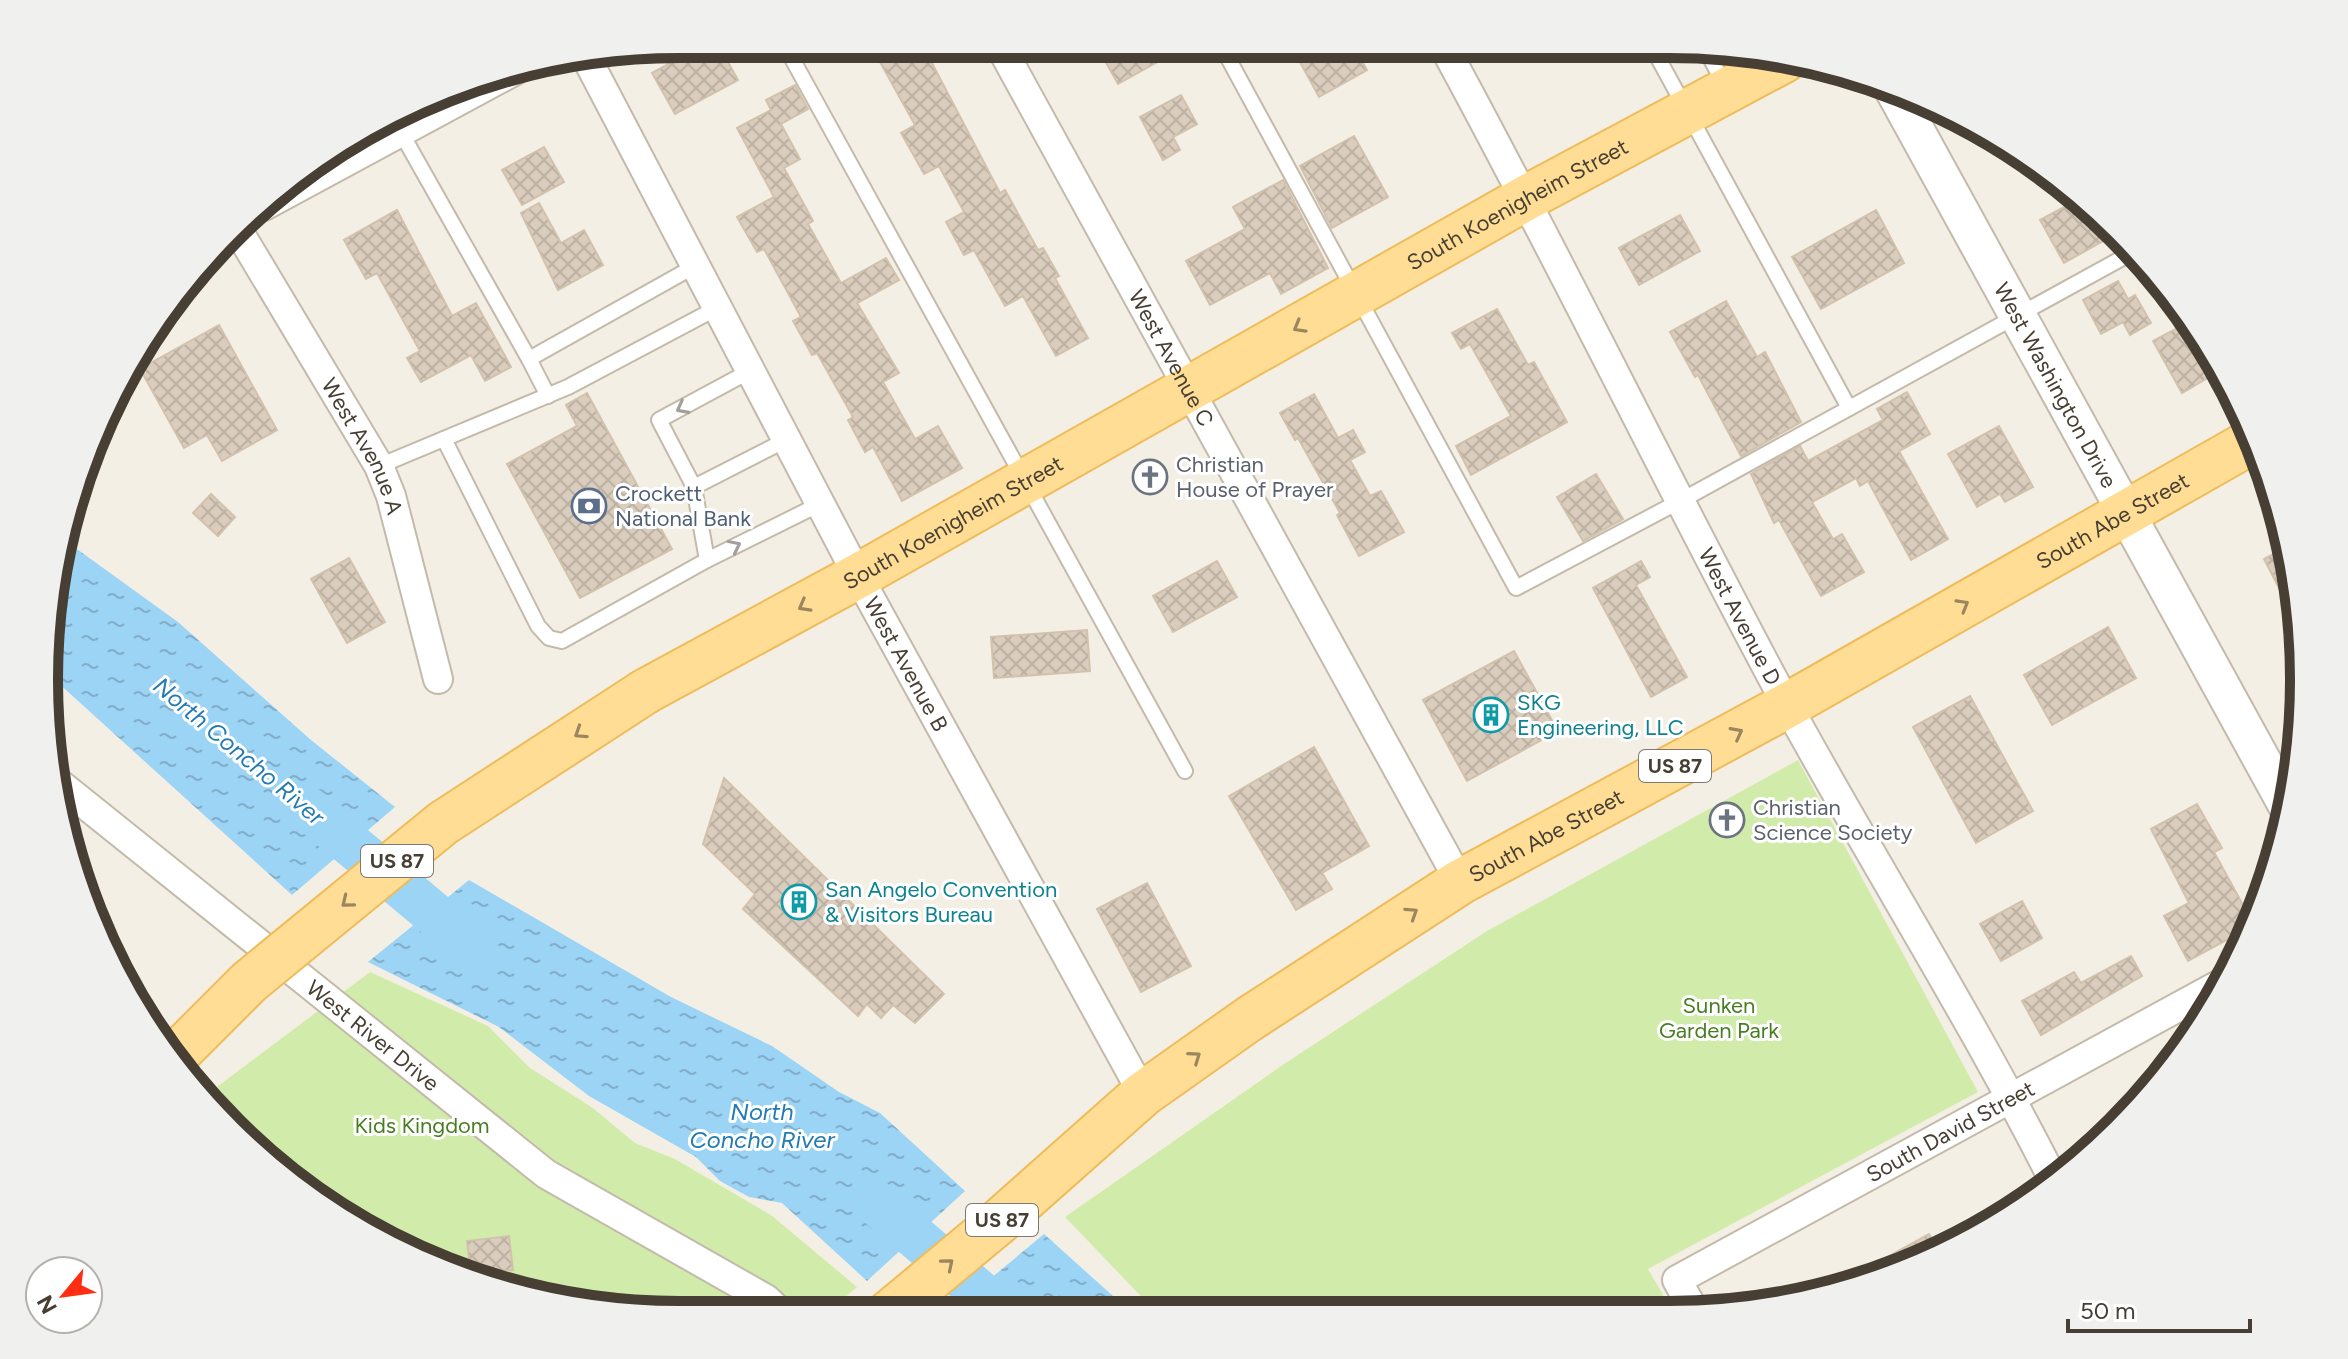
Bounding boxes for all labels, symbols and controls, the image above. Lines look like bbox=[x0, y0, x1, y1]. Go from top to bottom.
street label: South Koenigheim Street bbox=[1402, 133, 1632, 276]
street label: West Washington Drive bbox=[1988, 278, 2123, 492]
street label: West Avenue C bbox=[1123, 285, 1220, 431]
one-way arrow bbox=[1293, 317, 1308, 333]
street label: West Avenue A bbox=[316, 373, 409, 517]
one-way arrow bbox=[676, 398, 690, 414]
street label: South Koenigheim Street bbox=[838, 450, 1067, 595]
place label: Christian House of Prayer bbox=[1176, 451, 1334, 503]
church icon: Christian House of Prayer bbox=[1131, 458, 1169, 496]
street label: South Abe Street bbox=[2031, 467, 2194, 575]
place label: Crockett National Bank bbox=[615, 480, 751, 532]
bank icon: Crockett National Bank bbox=[570, 487, 608, 525]
one-way arrow bbox=[727, 541, 742, 556]
street label: West Avenue D bbox=[1693, 543, 1787, 690]
street label: West Avenue B bbox=[858, 592, 954, 736]
one-way arrow bbox=[798, 596, 812, 611]
one-way arrow bbox=[1955, 599, 1969, 615]
water label: North Concho River bbox=[148, 671, 331, 832]
place label: SKG Engineering, LLC bbox=[1517, 689, 1684, 741]
building icon: SKG Engineering, LLC bbox=[1472, 696, 1510, 734]
one-way arrow bbox=[575, 724, 589, 739]
one-way arrow bbox=[1728, 727, 1743, 742]
road number: US 87 bbox=[1639, 750, 1711, 782]
street label: South Abe Street bbox=[1464, 783, 1628, 888]
place label: Christian Science Society bbox=[1753, 794, 1913, 846]
church icon: Christian Science Society bbox=[1708, 801, 1746, 839]
road number: US 87 bbox=[361, 845, 433, 877]
place label: San Angelo Convention & Visitors Bureau bbox=[825, 876, 1057, 928]
building icon: San Angelo Convention & Visitors Bureau bbox=[780, 883, 818, 921]
one-way arrow bbox=[342, 892, 356, 907]
one-way arrow bbox=[1403, 908, 1418, 923]
street label: West River Drive bbox=[301, 974, 445, 1097]
park label: Sunken Garden Park bbox=[1659, 992, 1779, 1044]
one-way arrow bbox=[1187, 1052, 1201, 1067]
street label: South David Street bbox=[1861, 1075, 2039, 1188]
water label: North Concho River bbox=[689, 1097, 835, 1154]
park label: Kids Kingdom bbox=[354, 1112, 490, 1139]
road number: US 87 bbox=[966, 1204, 1038, 1236]
north arrow bbox=[24, 1255, 104, 1335]
one-way arrow bbox=[939, 1259, 954, 1274]
scale bar bbox=[2068, 1283, 2250, 1333]
text: N bbox=[31, 1290, 63, 1318]
text: 50 m bbox=[2080, 1296, 2136, 1325]

